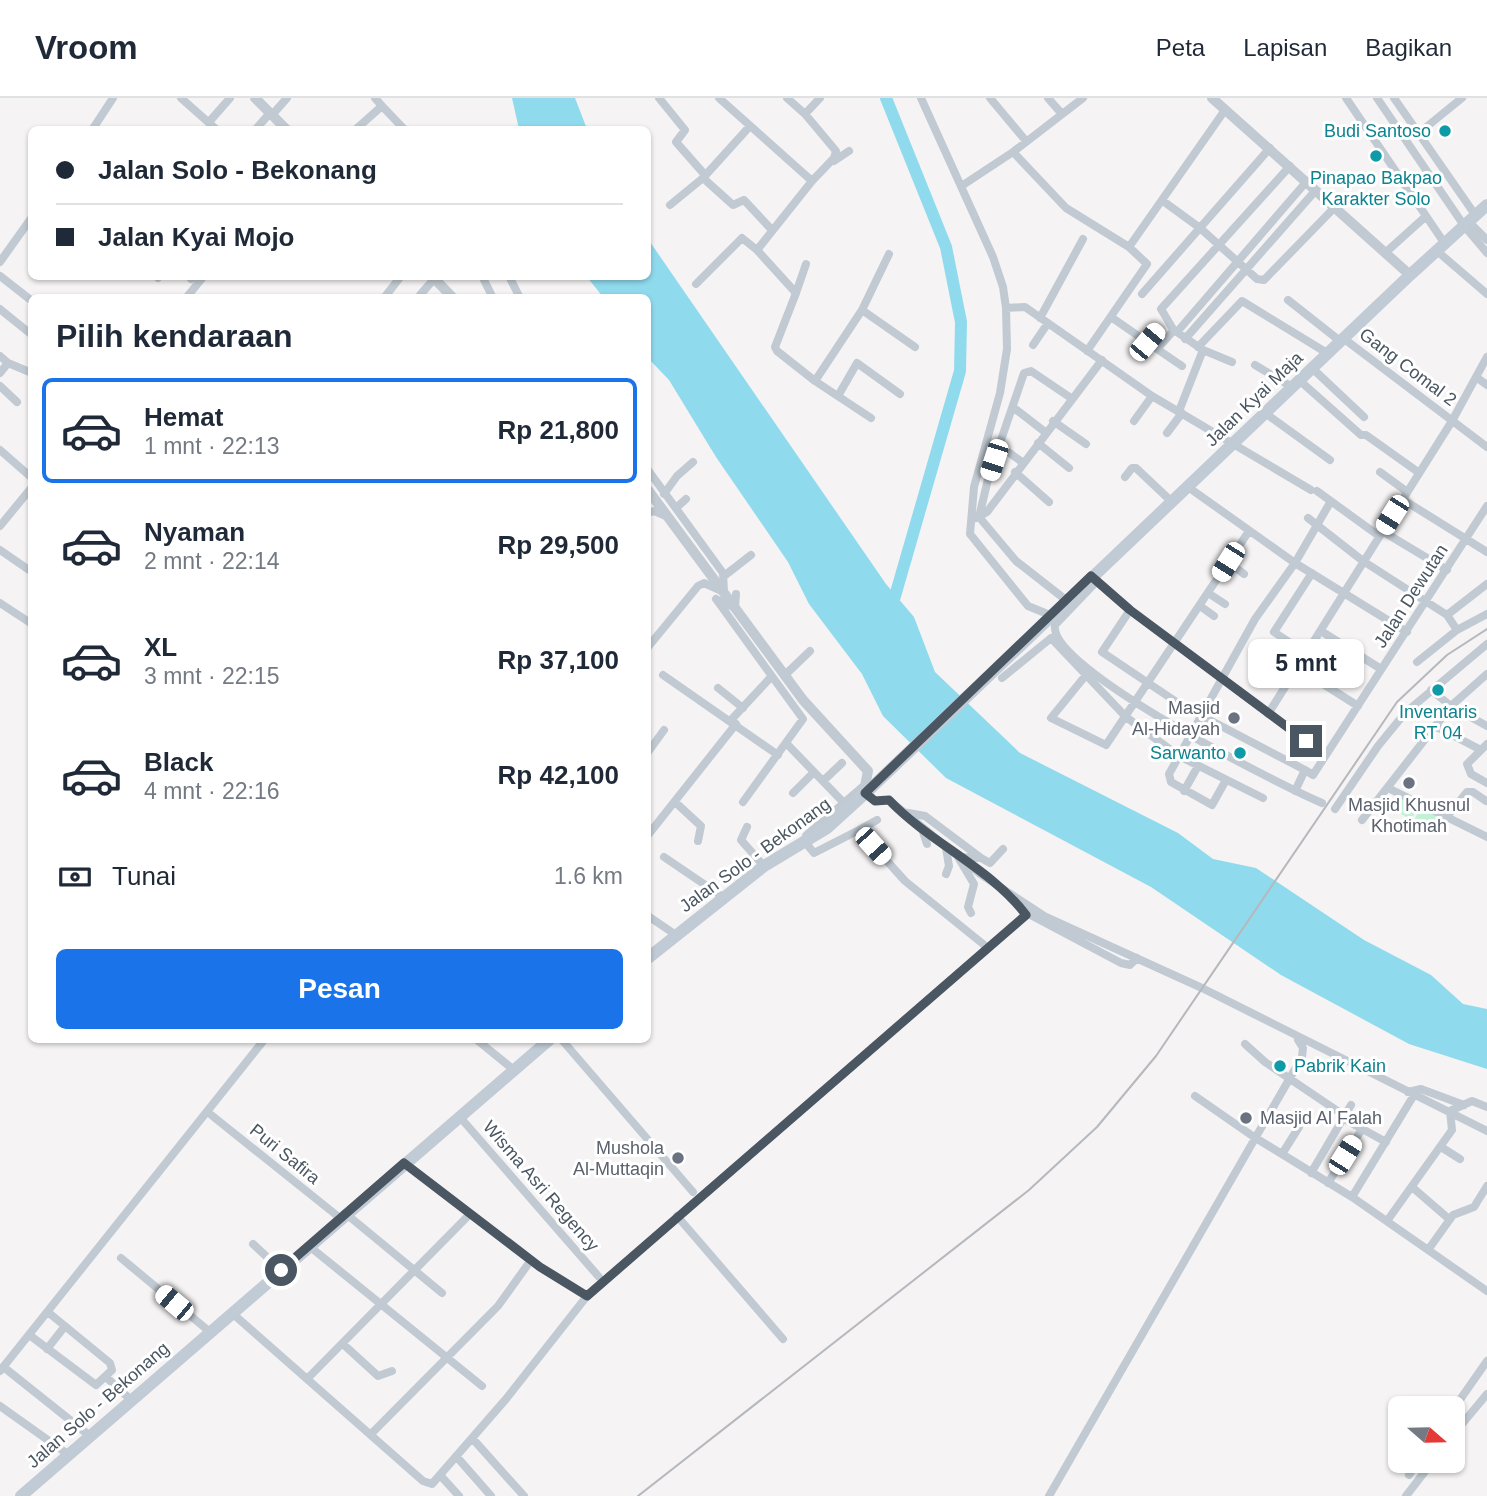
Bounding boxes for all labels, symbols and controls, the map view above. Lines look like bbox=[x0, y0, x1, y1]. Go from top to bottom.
text: Vroom bbox=[35, 29, 138, 66]
text: Peta bbox=[1156, 34, 1205, 61]
text: Lapisan bbox=[1243, 34, 1327, 61]
text: Bagikan bbox=[1365, 34, 1452, 61]
place label: Budi Santoso bbox=[1324, 121, 1431, 141]
marker: Budi Santoso bbox=[1437, 123, 1453, 139]
marker: Pinapao Bakpao Karakter Solo bbox=[1368, 148, 1384, 164]
text: Jalan Solo - Bekonang bbox=[98, 155, 377, 185]
place label: Pinapao Bakpao Karakter Solo bbox=[1310, 168, 1442, 209]
text: Jalan Kyai Mojo bbox=[98, 222, 295, 252]
text: Pilih kendaraan bbox=[56, 318, 293, 354]
car bbox=[1126, 319, 1169, 365]
street label: Gang Comal 2 bbox=[1356, 324, 1460, 410]
street label: Jalan Kyai Maja bbox=[1201, 347, 1307, 450]
icon: car bbox=[60, 399, 123, 462]
text: Hemat bbox=[144, 402, 223, 432]
text: Rp 21,800 bbox=[498, 415, 619, 445]
text: 1 mnt · 22:13 bbox=[144, 433, 280, 459]
car bbox=[978, 437, 1011, 483]
car bbox=[1372, 492, 1413, 538]
icon: car bbox=[60, 514, 123, 577]
text: Nyaman bbox=[144, 517, 245, 547]
text: Rp 29,500 bbox=[498, 530, 619, 560]
car bbox=[1208, 539, 1249, 585]
street label: Jalan Dewutan bbox=[1370, 541, 1452, 651]
text: 2 mnt · 22:14 bbox=[144, 548, 280, 574]
icon: car bbox=[60, 629, 123, 692]
text: XL bbox=[144, 632, 177, 662]
callout: 5 mnt bbox=[1248, 640, 1364, 688]
text: Rp 37,100 bbox=[498, 645, 619, 675]
text: 5 mnt bbox=[1275, 650, 1337, 676]
text: 3 mnt · 22:15 bbox=[144, 663, 280, 689]
marker: Inventaris RT 04 bbox=[1430, 682, 1446, 698]
place label: Masjid Al-Hidayah bbox=[1132, 698, 1220, 739]
place label: Inventaris RT 04 bbox=[1399, 702, 1477, 743]
marker: Masjid Al-Hidayah bbox=[1226, 710, 1242, 726]
route end bbox=[1290, 725, 1322, 757]
place label: Sarwanto bbox=[1150, 743, 1226, 763]
icon: car bbox=[60, 744, 123, 807]
marker: Sarwanto bbox=[1232, 745, 1248, 761]
text: Black bbox=[144, 747, 213, 777]
text: Rp 42,100 bbox=[498, 760, 619, 790]
marker: Masjid Khusnul Khotimah bbox=[1401, 775, 1417, 791]
text: 4 mnt · 22:16 bbox=[144, 778, 280, 804]
street label: Jalan Solo - Bekonang bbox=[676, 794, 834, 916]
place label: Masjid Khusnul Khotimah bbox=[1348, 795, 1470, 836]
car bbox=[852, 823, 895, 869]
icon: cash bbox=[56, 858, 94, 896]
text: Tunai bbox=[112, 861, 176, 891]
text: 1.6 km bbox=[554, 863, 623, 889]
button: Pesan bbox=[56, 949, 623, 1029]
place label: Pabrik Kain bbox=[1294, 1056, 1386, 1076]
marker: Pabrik Kain bbox=[1272, 1058, 1288, 1074]
place label: Masjid Al Falah bbox=[1260, 1108, 1382, 1128]
marker: Masjid Al Falah bbox=[1238, 1110, 1254, 1126]
street label: Wisma Asri Regency bbox=[479, 1117, 603, 1255]
street label: Puri Safira bbox=[246, 1120, 325, 1189]
car bbox=[1325, 1132, 1366, 1178]
place label: Mushola Al-Muttaqin bbox=[573, 1138, 665, 1179]
marker: Mushola Al-Muttaqin bbox=[670, 1150, 686, 1166]
route start bbox=[265, 1254, 297, 1286]
car bbox=[152, 1281, 197, 1325]
street label: Jalan Solo - Bekonang bbox=[23, 1338, 173, 1472]
north arrow bbox=[1388, 1396, 1465, 1474]
map controls bbox=[1388, 1396, 1465, 1473]

